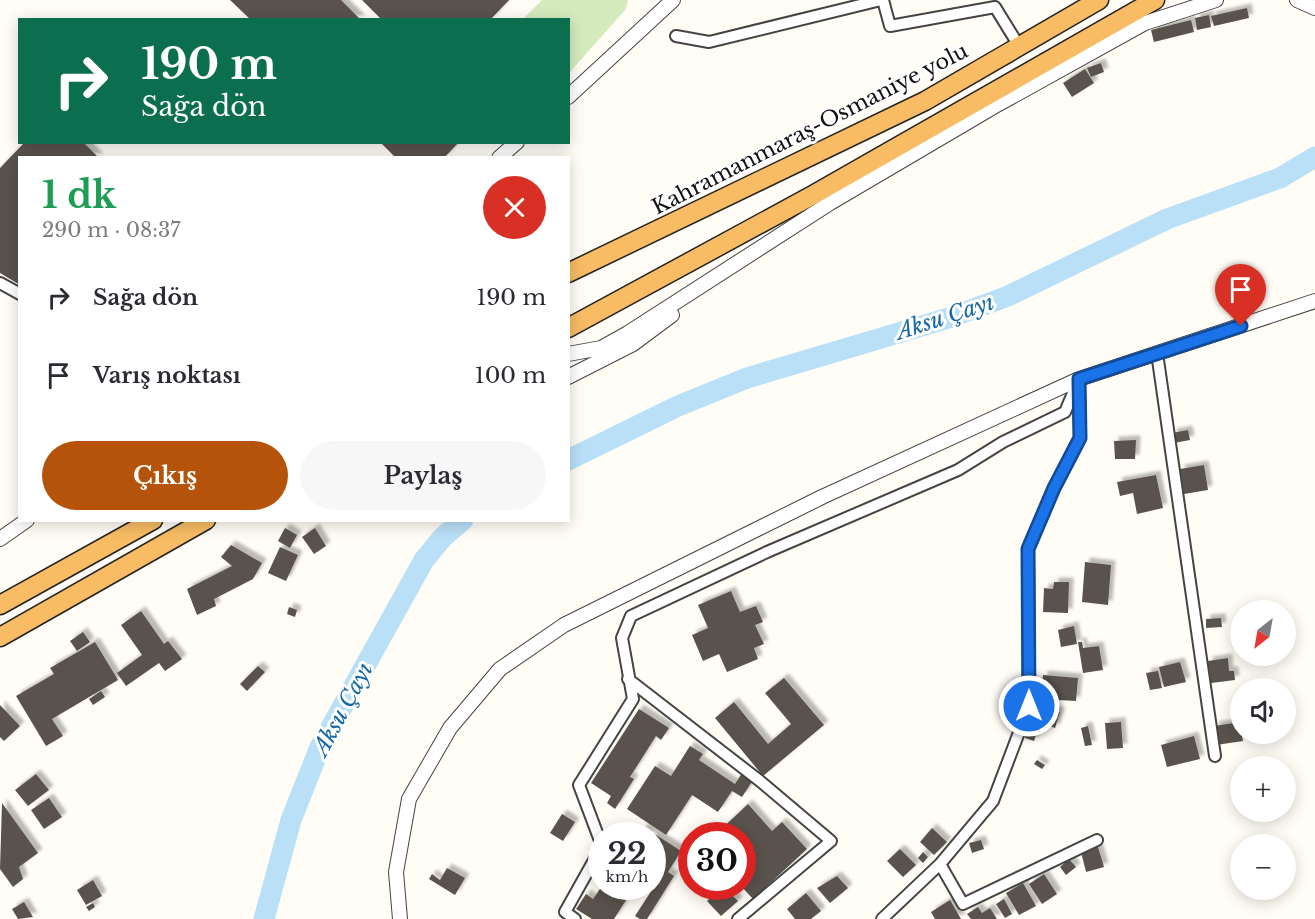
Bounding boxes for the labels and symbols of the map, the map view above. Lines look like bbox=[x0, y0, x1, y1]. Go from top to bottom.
street label: Kahramanmaraş-Osmaniye yolu bbox=[648, 38, 972, 220]
pin bbox=[1215, 264, 1266, 326]
water label: Aksu Çayı bbox=[890, 288, 997, 346]
north arrow bbox=[1230, 600, 1296, 666]
water label: Aksu Çayı bbox=[306, 658, 379, 763]
position arrow bbox=[997, 674, 1061, 738]
speed limit sign: 30 bbox=[678, 822, 756, 900]

